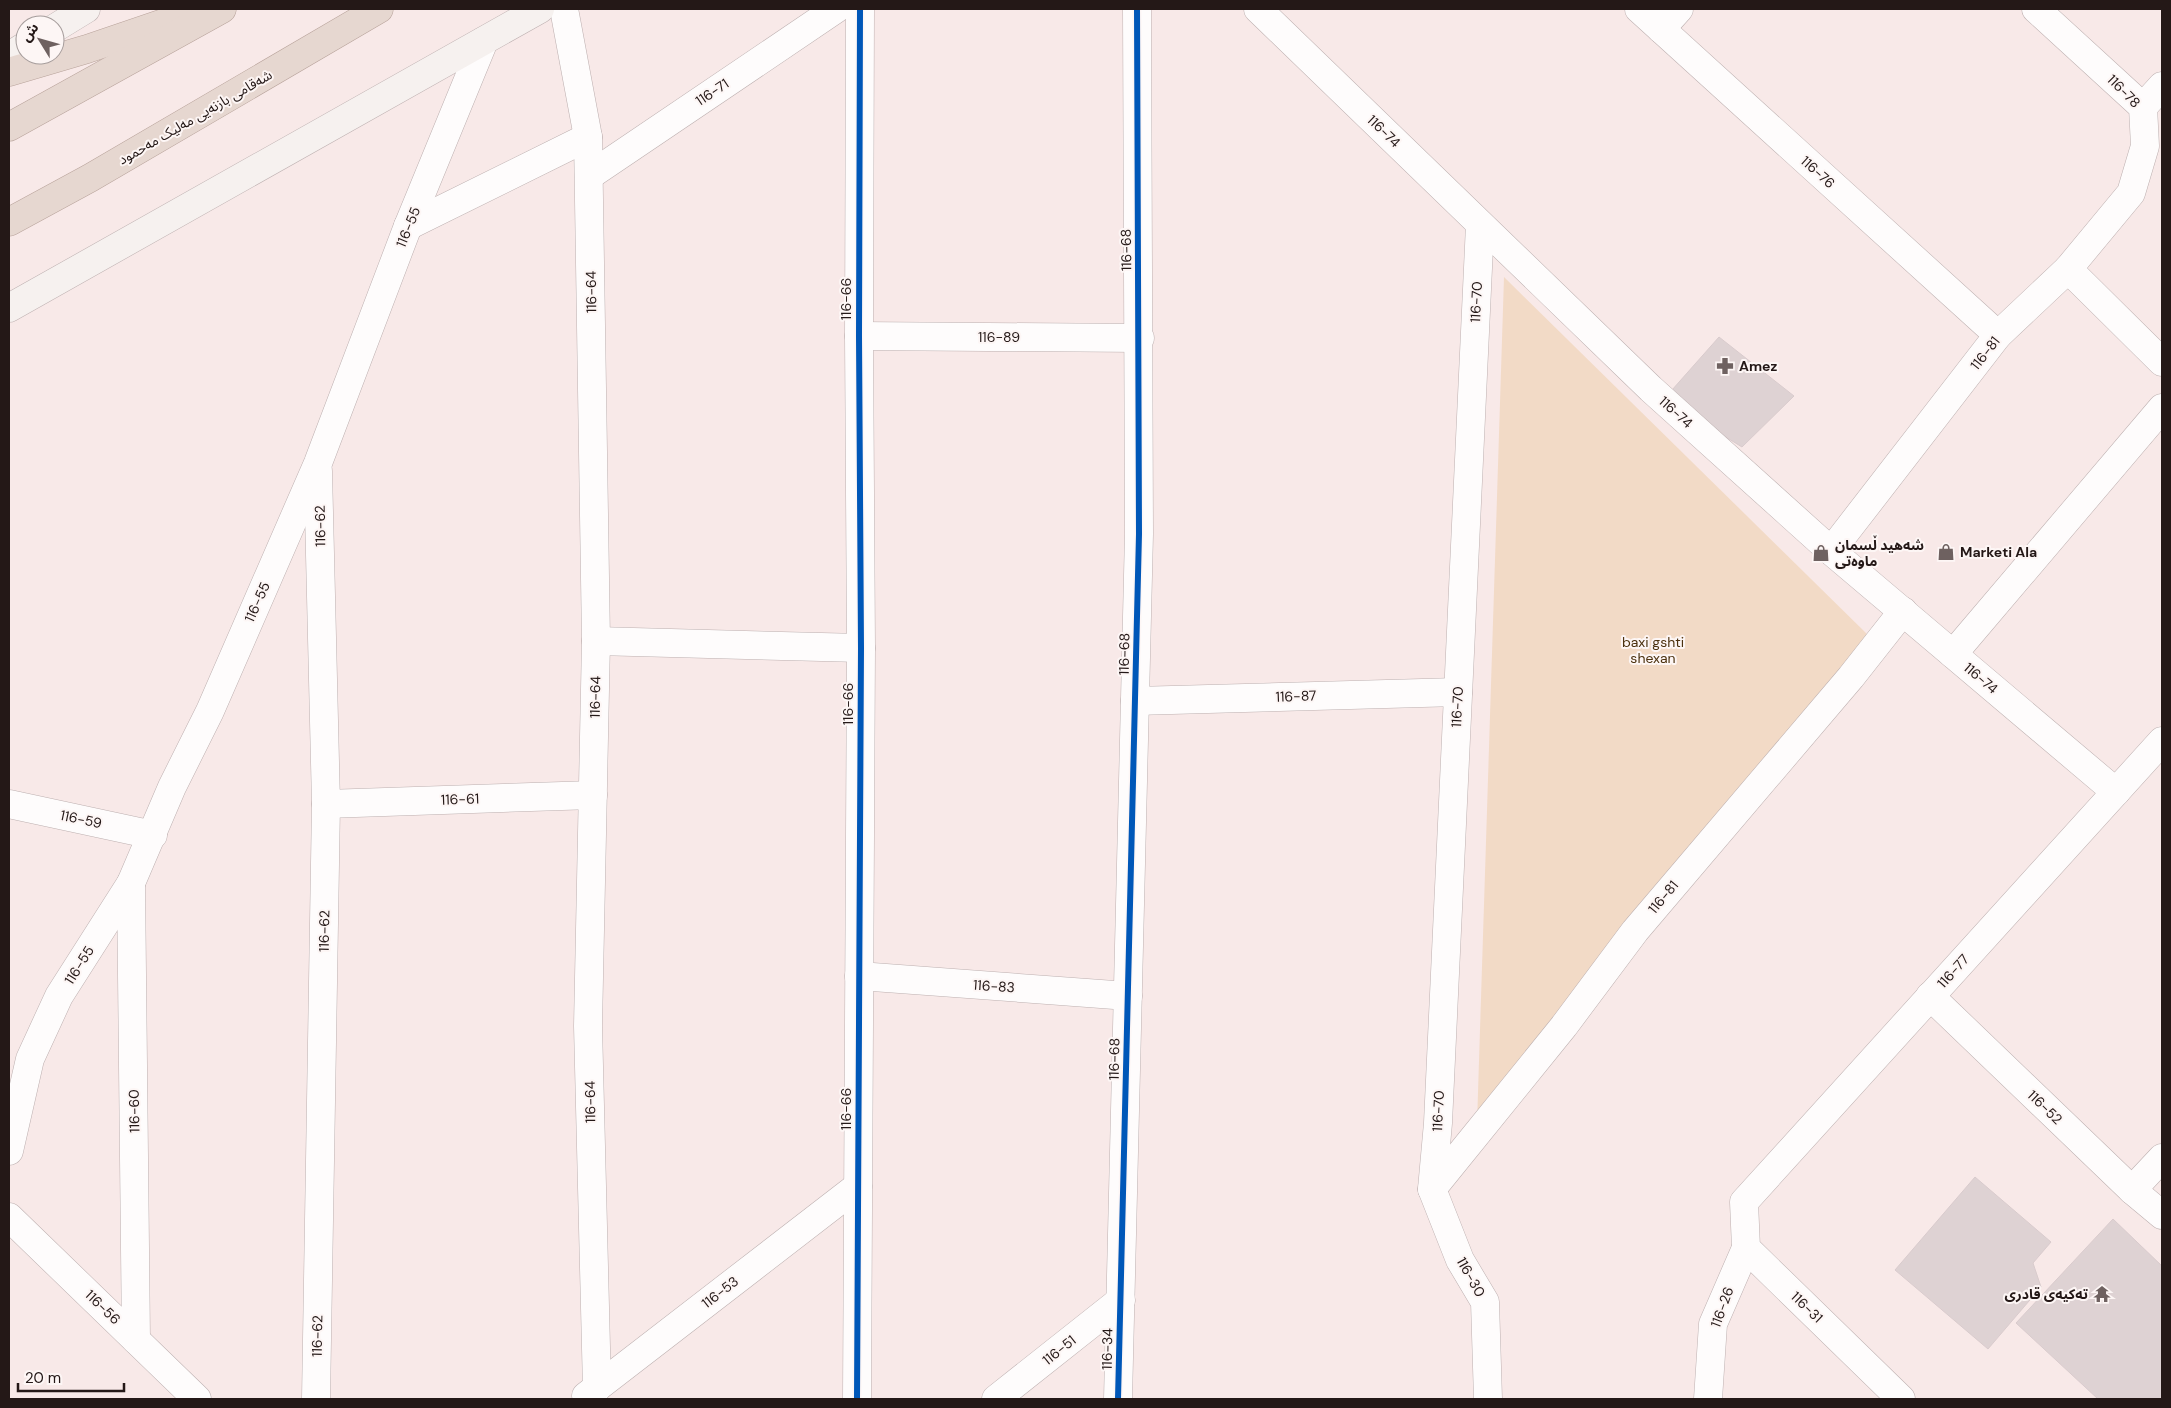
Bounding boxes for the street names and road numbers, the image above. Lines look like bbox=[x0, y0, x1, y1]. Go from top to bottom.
street label: شەقامی بازنەیی مەلیک مەحمود bbox=[115, 65, 275, 169]
street label: 116-78 bbox=[2103, 70, 2145, 112]
street label: 116-71 bbox=[692, 74, 732, 110]
street label: 116-74 bbox=[1364, 111, 1405, 152]
street label: 116-76 bbox=[1797, 152, 1839, 192]
street label: 116-55 bbox=[392, 204, 424, 250]
street label: 116-68 bbox=[1117, 229, 1135, 271]
street label: 116-64 bbox=[582, 270, 600, 313]
street label: 116-66 bbox=[837, 278, 855, 320]
street label: 116-70 bbox=[1466, 281, 1486, 323]
street label: 116-89 bbox=[978, 328, 1020, 346]
street label: 116-81 bbox=[1966, 333, 2004, 373]
street label: 116-74 bbox=[1655, 392, 1697, 432]
street label: 116-62 bbox=[311, 505, 329, 547]
street label: 116-55 bbox=[240, 579, 274, 625]
street label: 116-68 bbox=[1115, 633, 1133, 675]
street label: 116-74 bbox=[1960, 658, 2002, 698]
street label: 116-64 bbox=[586, 675, 604, 718]
street label: 116-66 bbox=[839, 683, 857, 725]
street label: 116-87 bbox=[1275, 686, 1317, 706]
street label: 116-70 bbox=[1447, 686, 1467, 728]
street label: 116-61 bbox=[441, 789, 479, 809]
street label: 116-59 bbox=[59, 806, 104, 832]
street label: 116-81 bbox=[1644, 877, 1682, 917]
street label: 116-62 bbox=[315, 910, 333, 952]
street label: 116-55 bbox=[60, 942, 98, 988]
street label: 116-77 bbox=[1933, 950, 1973, 992]
street label: 116-83 bbox=[972, 976, 1016, 996]
street label: 116-68 bbox=[1105, 1038, 1123, 1080]
street label: 116-64 bbox=[581, 1080, 599, 1123]
street label: 116-52 bbox=[2024, 1086, 2066, 1128]
street label: 116-66 bbox=[837, 1088, 855, 1130]
street label: 116-60 bbox=[125, 1089, 143, 1133]
street label: 116-70 bbox=[1428, 1090, 1448, 1132]
street label: 116-30 bbox=[1453, 1254, 1489, 1300]
street label: 116-53 bbox=[698, 1272, 742, 1312]
street label: 116-26 bbox=[1706, 1284, 1738, 1330]
street label: 116-56 bbox=[81, 1286, 125, 1328]
street label: 116-31 bbox=[1787, 1287, 1827, 1327]
street label: 116-62 bbox=[308, 1315, 326, 1357]
street label: 116-34 bbox=[1098, 1327, 1116, 1370]
street label: 116-51 bbox=[1039, 1331, 1079, 1369]

